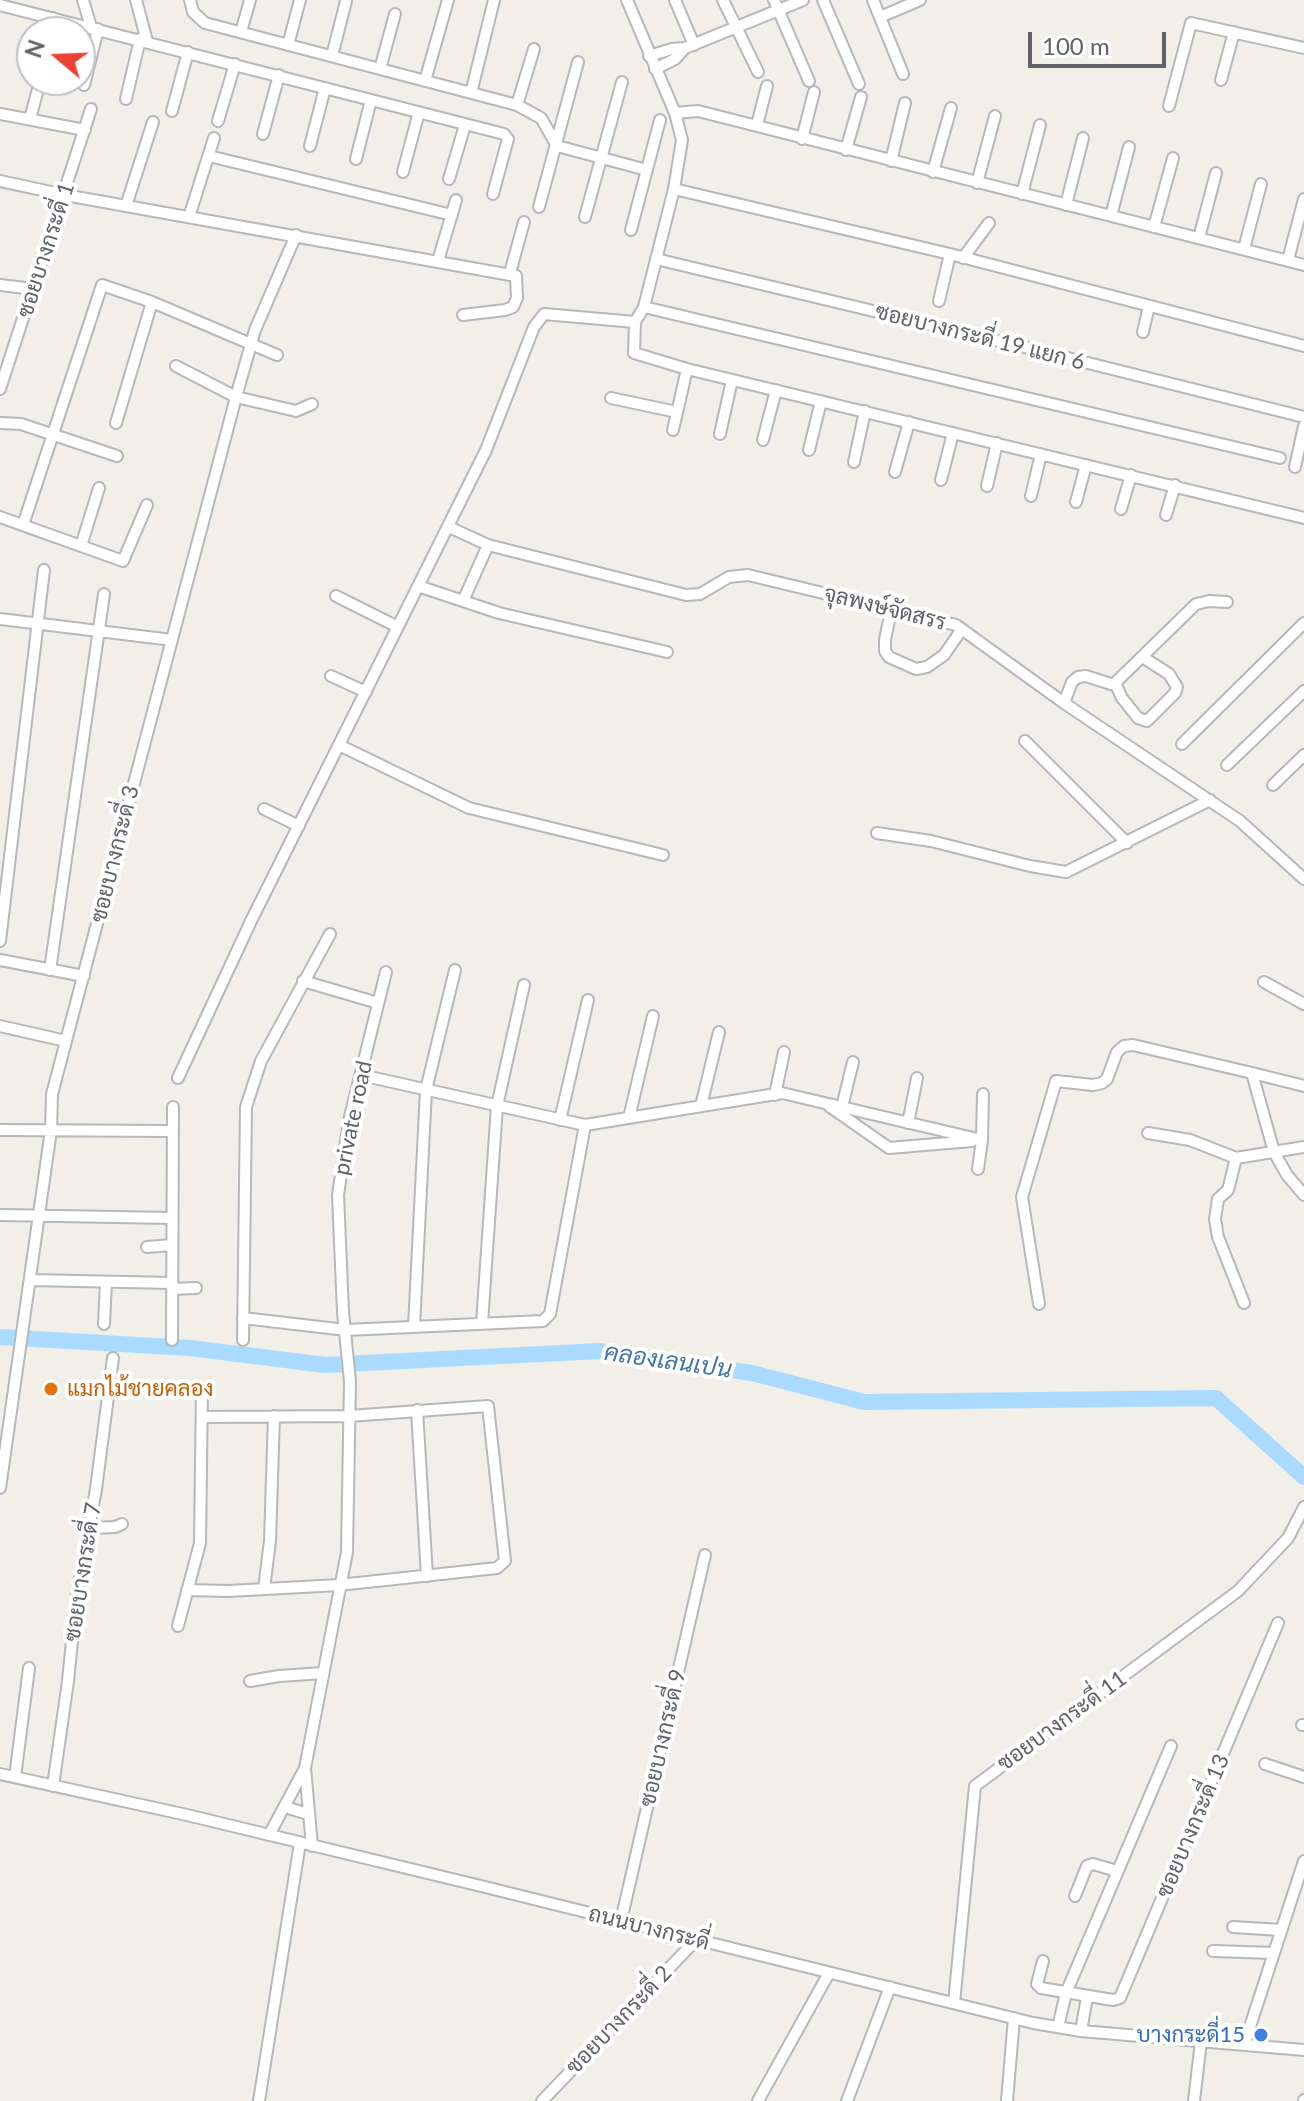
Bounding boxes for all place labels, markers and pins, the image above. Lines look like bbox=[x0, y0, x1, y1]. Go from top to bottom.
place label: แมกไม้ชายคลอง bbox=[67, 1376, 214, 1402]
marker: แมกไม้ชายคลอง bbox=[42, 1380, 60, 1398]
place label: บางกระดี่15 bbox=[1137, 2022, 1245, 2048]
marker: บางกระดี่15 bbox=[1252, 2026, 1270, 2044]

